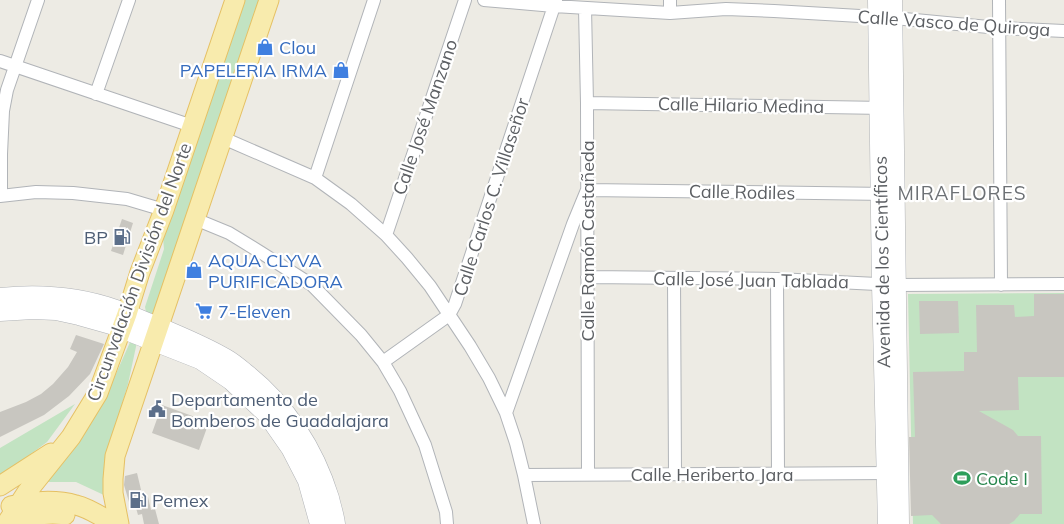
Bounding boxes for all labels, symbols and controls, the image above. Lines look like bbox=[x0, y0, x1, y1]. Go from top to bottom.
street label: Calle Vasco de Quiroga bbox=[857, 5, 1051, 41]
place label: Clou bbox=[279, 36, 316, 59]
street label: Calle José Manzano bbox=[388, 36, 462, 198]
shop icon: Clou bbox=[255, 37, 275, 57]
place label: PAPELERIA IRMA bbox=[180, 59, 327, 82]
shop icon: PAPELERIA IRMA bbox=[331, 60, 351, 80]
street label: Calle Hilario Medina bbox=[658, 92, 824, 118]
street label: Calle Carlos C. Villaseñor bbox=[448, 95, 534, 299]
street label: Circunvalación División del Norte bbox=[81, 140, 197, 404]
street label: Calle Ramón Castañeda bbox=[576, 140, 599, 342]
street label: Avenida de los Científicos bbox=[869, 156, 895, 368]
street label: Calle Rodiles bbox=[689, 180, 796, 204]
district label: MIRAFLORES bbox=[897, 181, 1027, 205]
place label: BP bbox=[84, 226, 108, 249]
fuel station icon: BP bbox=[112, 227, 132, 247]
place label: AQUA CLYVA PURIFICADORA bbox=[208, 249, 343, 293]
shop icon: AQUA CLYVA PURIFICADORA bbox=[184, 260, 204, 280]
street label: Calle José Juan Tablada bbox=[653, 267, 849, 293]
place label: 7-Eleven bbox=[218, 300, 291, 323]
supermarket icon: 7-Eleven bbox=[194, 301, 214, 321]
place label: Departamento de Bomberos de Guadalajara bbox=[171, 388, 389, 432]
public building icon: Departamento de Bomberos de Guadalajara bbox=[147, 399, 167, 419]
street label: Calle Heriberto Jara bbox=[630, 463, 794, 486]
place label: Code I bbox=[976, 467, 1028, 490]
sports icon: Code I bbox=[952, 468, 972, 488]
place label: Pemex bbox=[152, 489, 209, 512]
fuel station icon: Pemex bbox=[128, 490, 148, 510]

